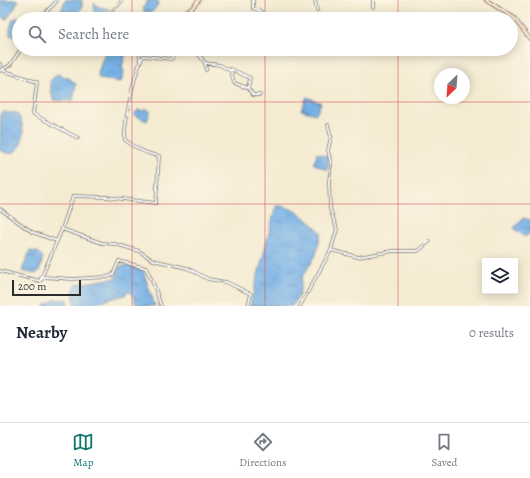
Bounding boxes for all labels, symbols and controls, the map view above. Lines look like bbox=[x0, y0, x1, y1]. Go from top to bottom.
search box bbox=[12, 12, 518, 56]
icon: search bbox=[26, 23, 48, 45]
text: Search here bbox=[58, 24, 129, 44]
north arrow bbox=[434, 68, 470, 104]
map controls bbox=[482, 258, 518, 294]
button: layers bbox=[482, 258, 518, 294]
scale bar bbox=[12, 278, 81, 297]
text: 200 m bbox=[18, 279, 46, 294]
text: Nearby bbox=[16, 321, 67, 344]
text: 0 results bbox=[469, 324, 514, 341]
tab: Map bbox=[72, 431, 94, 470]
tab: Directions bbox=[239, 431, 287, 470]
tab: Saved bbox=[431, 431, 458, 470]

